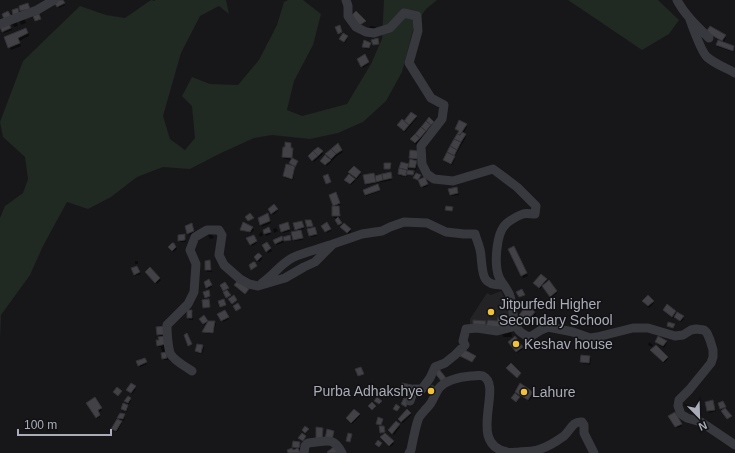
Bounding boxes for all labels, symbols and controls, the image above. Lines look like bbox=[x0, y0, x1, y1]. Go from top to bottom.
place label: Jitpurfedi Higher Secondary School bbox=[499, 296, 613, 328]
marker: Jitpurfedi Higher Secondary School bbox=[486, 307, 496, 317]
place label: Keshav house bbox=[524, 336, 613, 352]
marker: Keshav house bbox=[511, 339, 521, 349]
place label: Purba Adhakshye bbox=[313, 383, 423, 399]
place label: Lahure bbox=[532, 384, 576, 400]
marker: Purba Adhakshye bbox=[426, 386, 436, 396]
marker: Lahure bbox=[519, 387, 529, 397]
north arrow bbox=[679, 397, 719, 437]
scale bar bbox=[18, 411, 111, 437]
text: 100 m bbox=[24, 418, 57, 432]
text: N bbox=[697, 419, 709, 433]

